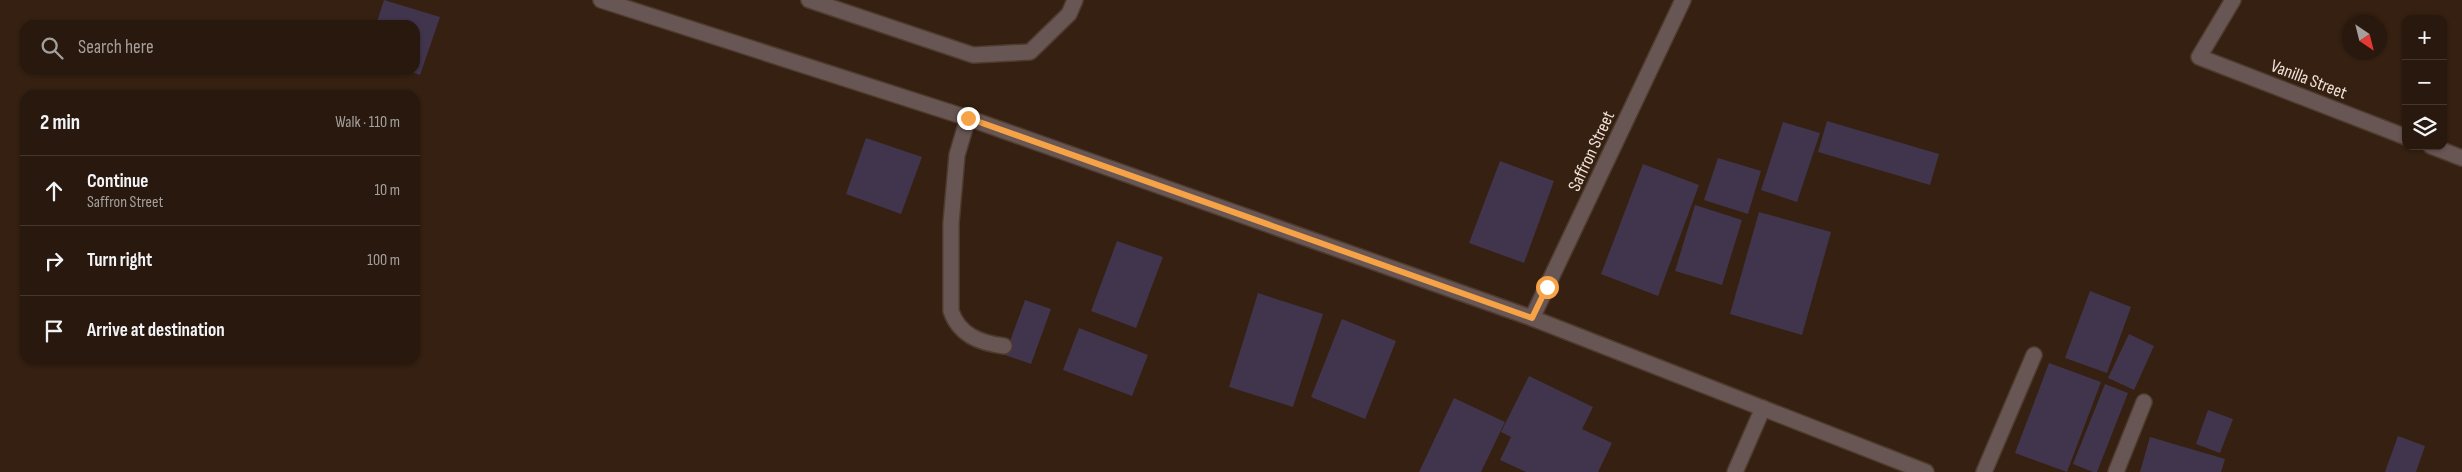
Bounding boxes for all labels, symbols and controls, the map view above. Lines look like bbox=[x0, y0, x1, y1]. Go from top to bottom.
north arrow bbox=[2342, 15, 2387, 60]
map controls bbox=[2402, 15, 2447, 150]
button: + bbox=[2402, 15, 2447, 60]
search box bbox=[20, 20, 420, 75]
icon: search bbox=[38, 34, 66, 62]
text: Search here bbox=[78, 36, 154, 59]
street label: Vanilla Street bbox=[2268, 55, 2350, 104]
button: − bbox=[2402, 60, 2447, 105]
button: layers bbox=[2402, 105, 2447, 150]
route end bbox=[957, 107, 980, 130]
street label: Saffron Street bbox=[1564, 107, 1619, 195]
text: 2 min bbox=[40, 110, 80, 135]
text: Walk · 110 m bbox=[335, 113, 400, 132]
text: Continue bbox=[87, 170, 148, 193]
icon: ahead bbox=[40, 177, 68, 205]
text: 10 m bbox=[374, 181, 400, 200]
text: Saffron Street bbox=[87, 193, 163, 212]
icon: right bbox=[40, 247, 68, 275]
text: Turn right bbox=[87, 249, 152, 272]
text: 100 m bbox=[367, 251, 400, 270]
route start bbox=[1536, 276, 1559, 299]
icon: arrive bbox=[40, 317, 68, 345]
text: Arrive at destination bbox=[87, 319, 225, 342]

